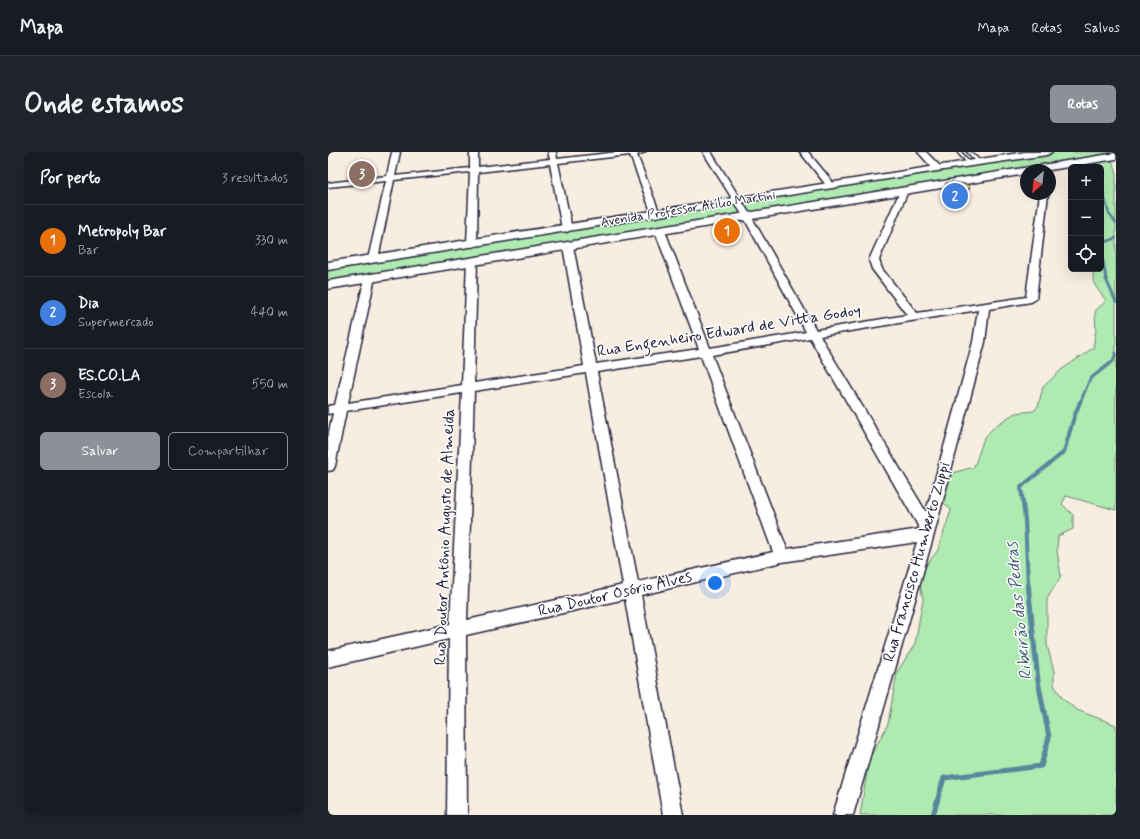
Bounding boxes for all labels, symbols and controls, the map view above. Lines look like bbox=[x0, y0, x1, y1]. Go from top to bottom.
text: Mapa bbox=[20, 15, 63, 40]
text: Mapa bbox=[978, 19, 1009, 37]
text: Rotas bbox=[1031, 19, 1062, 37]
text: Salvos bbox=[1084, 19, 1120, 37]
button: Rotas bbox=[1050, 85, 1116, 123]
text: Onde estamos bbox=[24, 86, 184, 123]
pin: 3 bbox=[349, 159, 375, 189]
north arrow bbox=[1020, 164, 1056, 200]
map controls bbox=[1068, 164, 1104, 272]
button: + bbox=[1068, 164, 1104, 200]
text: Por perto bbox=[40, 167, 101, 189]
text: 3 resultados bbox=[222, 170, 288, 187]
pin: 2 bbox=[942, 181, 968, 211]
street label: Avenida Professor Atílio Martini bbox=[599, 187, 777, 231]
button: − bbox=[1068, 200, 1104, 236]
pin: 1 bbox=[714, 216, 740, 246]
text: Metropoly Bar bbox=[78, 222, 166, 242]
text: 1 bbox=[50, 232, 56, 249]
text: 330 m bbox=[255, 232, 288, 249]
button: locate bbox=[1068, 236, 1104, 272]
text: Bar bbox=[78, 242, 98, 259]
text: Dia bbox=[78, 294, 99, 314]
street label: Rua Engenheiro Edward de Vitta Godoy bbox=[595, 300, 863, 363]
text: 2 bbox=[50, 304, 56, 321]
text: 440 m bbox=[251, 304, 288, 321]
text: Supermercado bbox=[78, 314, 154, 331]
text: ES.CO.LA bbox=[78, 366, 140, 386]
text: 3 bbox=[50, 376, 56, 393]
text: 550 m bbox=[252, 376, 288, 393]
text: Escola bbox=[78, 386, 113, 403]
street label: Rua Doutor Antônio Augusto de Almeida bbox=[430, 408, 460, 666]
button: Salvar bbox=[40, 432, 160, 470]
button: Compartilhar bbox=[168, 432, 288, 470]
street label: Rua Francisco Humberto Zuppi bbox=[878, 459, 956, 664]
water label: Ribeirão das Pedras bbox=[1001, 540, 1037, 681]
street label: Rua Doutor Osório Alves bbox=[536, 566, 694, 622]
your location bbox=[705, 573, 725, 593]

